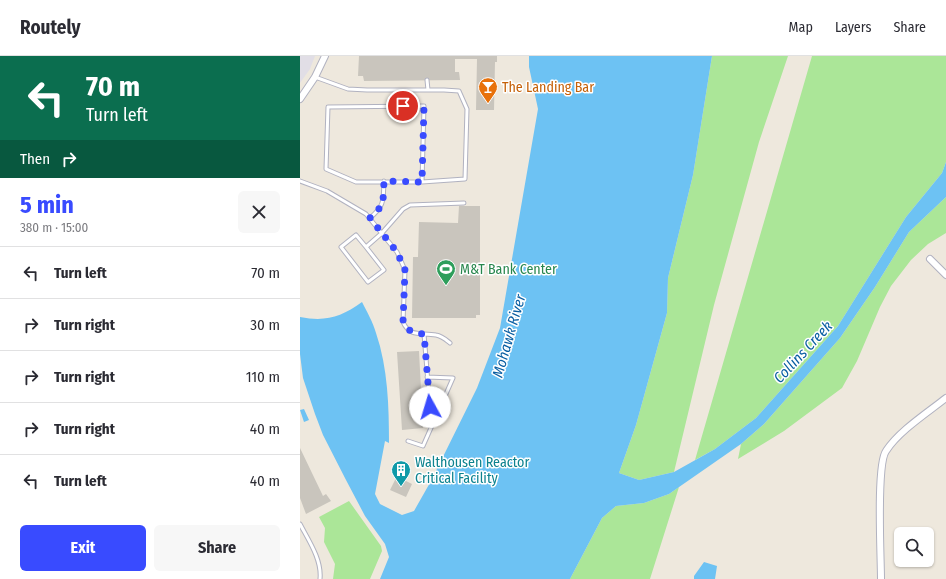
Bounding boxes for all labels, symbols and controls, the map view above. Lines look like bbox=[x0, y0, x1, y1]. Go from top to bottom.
text: Routely bbox=[20, 16, 80, 39]
text: Map bbox=[789, 19, 813, 36]
text: Layers bbox=[835, 19, 871, 36]
text: Share bbox=[893, 19, 926, 36]
text: 70 m bbox=[86, 70, 140, 103]
icon: left bbox=[20, 72, 72, 124]
bar icon: The Landing Bar bbox=[477, 76, 499, 104]
place label: The Landing Bar bbox=[502, 79, 594, 96]
pin bbox=[386, 89, 420, 123]
icon: arrive bbox=[392, 95, 414, 117]
text: Turn left bbox=[86, 104, 148, 126]
icon: right bbox=[58, 148, 80, 170]
text: Then bbox=[20, 150, 50, 168]
text: 5 min bbox=[20, 191, 74, 219]
button: close bbox=[238, 191, 280, 233]
text: 380 m · 15:00 bbox=[20, 220, 88, 235]
sports icon: M&T Bank Center bbox=[435, 258, 457, 286]
place label: M&T Bank Center bbox=[460, 261, 557, 278]
icon: left bbox=[20, 262, 42, 284]
text: Turn left bbox=[54, 264, 107, 282]
text: 70 m bbox=[251, 264, 280, 282]
water label: Mohawk River bbox=[489, 292, 530, 380]
icon: right bbox=[20, 314, 42, 336]
text: Turn right bbox=[54, 316, 115, 334]
text: 30 m bbox=[250, 316, 280, 334]
water label: Collins Creek bbox=[770, 317, 837, 387]
icon: right bbox=[20, 366, 42, 388]
text: Turn right bbox=[54, 368, 115, 386]
text: 110 m bbox=[246, 368, 280, 386]
position arrow bbox=[409, 386, 451, 428]
icon: right bbox=[20, 418, 42, 440]
text: Turn right bbox=[54, 420, 115, 438]
text: 40 m bbox=[250, 420, 280, 438]
place label: Walthousen Reactor Critical Facility bbox=[415, 454, 529, 487]
building icon: Walthousen Reactor Critical Facility bbox=[390, 459, 412, 487]
icon: left bbox=[20, 470, 42, 492]
text: Turn left bbox=[54, 472, 107, 490]
text: 40 m bbox=[250, 472, 280, 490]
button: Exit bbox=[20, 525, 146, 571]
button: Share bbox=[154, 525, 280, 571]
map controls bbox=[894, 527, 934, 567]
button: search bbox=[894, 527, 934, 567]

